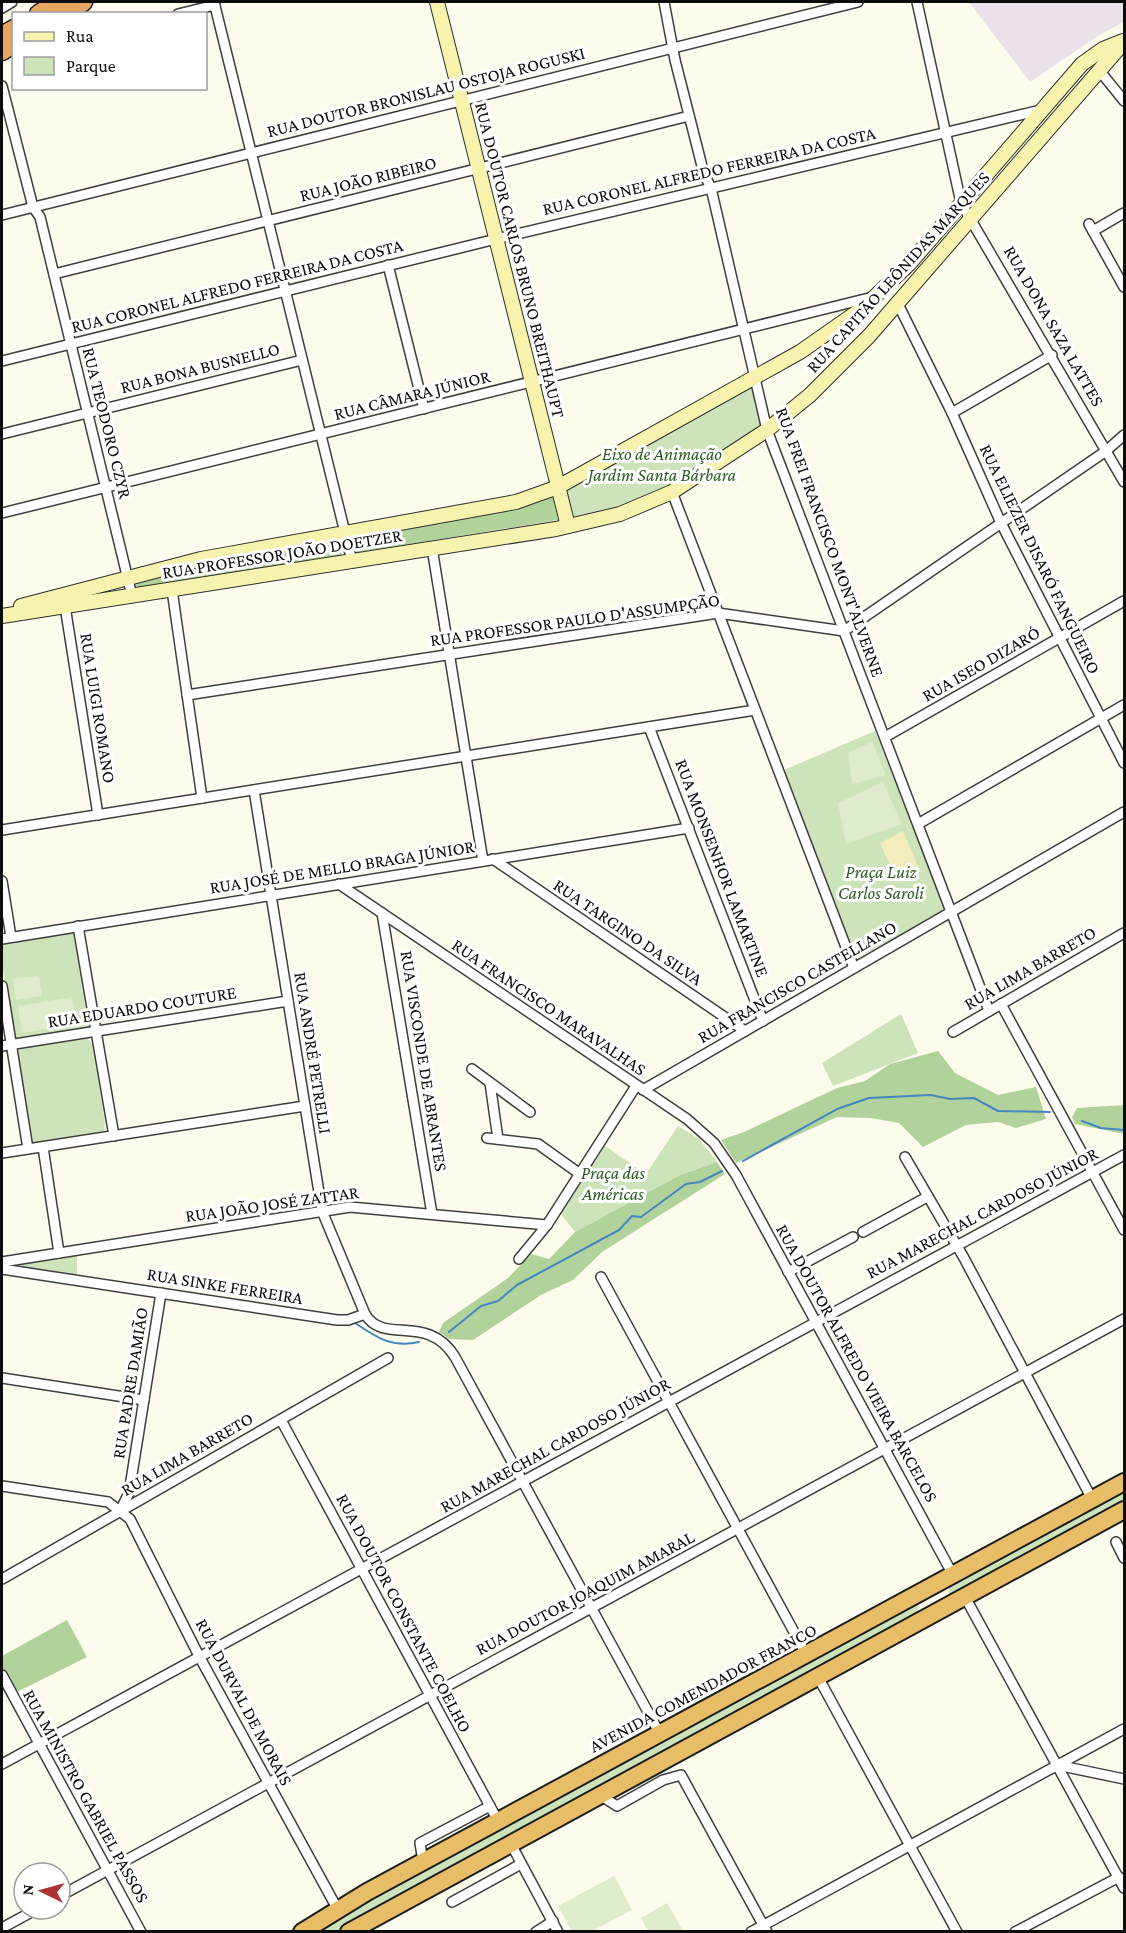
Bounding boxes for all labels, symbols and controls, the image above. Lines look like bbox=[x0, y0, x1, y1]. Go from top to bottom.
legend bbox=[12, 12, 207, 90]
text: Rua bbox=[66, 26, 94, 46]
street label: RUA DOUTOR BRONISLAU OSTOJA ROGUSKI bbox=[265, 43, 587, 141]
text: Parque bbox=[66, 56, 116, 76]
street label: RUA DOUTOR CARLOS BRUNO BREITHAUPT bbox=[471, 100, 569, 420]
street label: RUA CORONEL ALFREDO FERREIRA DA COSTA bbox=[541, 123, 878, 219]
street label: RUA JOÃO RIBEIRO bbox=[298, 152, 438, 206]
street label: RUA CAPITÃO LEÔNIDAS MARQUES bbox=[802, 167, 994, 377]
street label: RUA CORONEL ALFREDO FERREIRA DA COSTA bbox=[69, 235, 406, 337]
street label: RUA DONA SAZA LATTES bbox=[1000, 242, 1108, 410]
street label: RUA BONA BUSNELLO bbox=[118, 339, 282, 397]
street label: RUA TEODORO CZYR bbox=[79, 345, 136, 502]
street label: RUA CÂMARA JÚNIOR bbox=[332, 366, 493, 424]
street label: RUA FREI FRANCISCO MONT'ALVERNE bbox=[772, 405, 888, 680]
street label: RUA ELIEZER DISARÓ FANGUEIRO bbox=[976, 441, 1104, 677]
park label: Eixo de Animação Jardim Santa Bárbara bbox=[585, 444, 737, 485]
street label: RUA PROFESSOR JOÃO DOETZER bbox=[161, 525, 404, 583]
street label: RUA PROFESSOR PAULO D'ASSUMPÇÃO bbox=[429, 590, 721, 650]
street label: RUA ISEO DIZARÓ bbox=[919, 622, 1043, 706]
street label: RUA LUIGI ROMANO bbox=[76, 631, 120, 785]
street label: RUA MONSENHOR LAMARTINE bbox=[671, 756, 773, 980]
street label: RUA JOSÉ DE MELLO BRAGA JÚNIOR bbox=[208, 836, 477, 898]
park label: Praça Luiz Carlos Saroli bbox=[838, 862, 924, 903]
street label: RUA TARGINO DA SILVA bbox=[550, 875, 707, 990]
street label: RUA FRANCISCO CASTELLANO bbox=[694, 917, 900, 1047]
street label: RUA LIMA BARRETO bbox=[960, 922, 1100, 1014]
street label: RUA FRANCISCO MARAVALHAS bbox=[448, 935, 650, 1079]
street label: RUA VISCONDE DE ABRANTES bbox=[397, 949, 451, 1173]
street label: RUA ANDRÉ PETRELLI bbox=[290, 971, 336, 1135]
street label: RUA EDUARDO COUTURE bbox=[46, 982, 238, 1032]
street label: RUA MARECHAL CARDOSO JÚNIOR bbox=[863, 1143, 1102, 1283]
park label: Praça das Américas bbox=[581, 1163, 645, 1204]
street label: RUA JOÃO JOSÉ ZATTAR bbox=[184, 1182, 361, 1226]
street label: RUA DOUTOR ALFREDO VIEIRA BARCELOS bbox=[772, 1221, 942, 1505]
street label: RUA SINKE FERREIRA bbox=[146, 1264, 305, 1308]
street label: RUA PADRE DAMIÃO bbox=[108, 1306, 152, 1460]
street label: RUA MARECHAL CARDOSO JÚNIOR bbox=[437, 1373, 674, 1517]
street label: RUA LIMA BARRETO bbox=[117, 1408, 257, 1500]
street label: RUA DOUTOR CONSTANTE COELHO bbox=[332, 1490, 476, 1736]
street label: RUA DOUTOR JOAQUIM AMARAL bbox=[472, 1527, 698, 1659]
street label: RUA DURVAL DE MORAIS bbox=[192, 1615, 296, 1789]
street label: AVENIDA COMENDADOR FRANCO bbox=[586, 1619, 820, 1757]
street label: RUA MINISTRO GABRIEL PASSOS bbox=[18, 1686, 154, 1906]
north arrow bbox=[12, 1861, 72, 1921]

